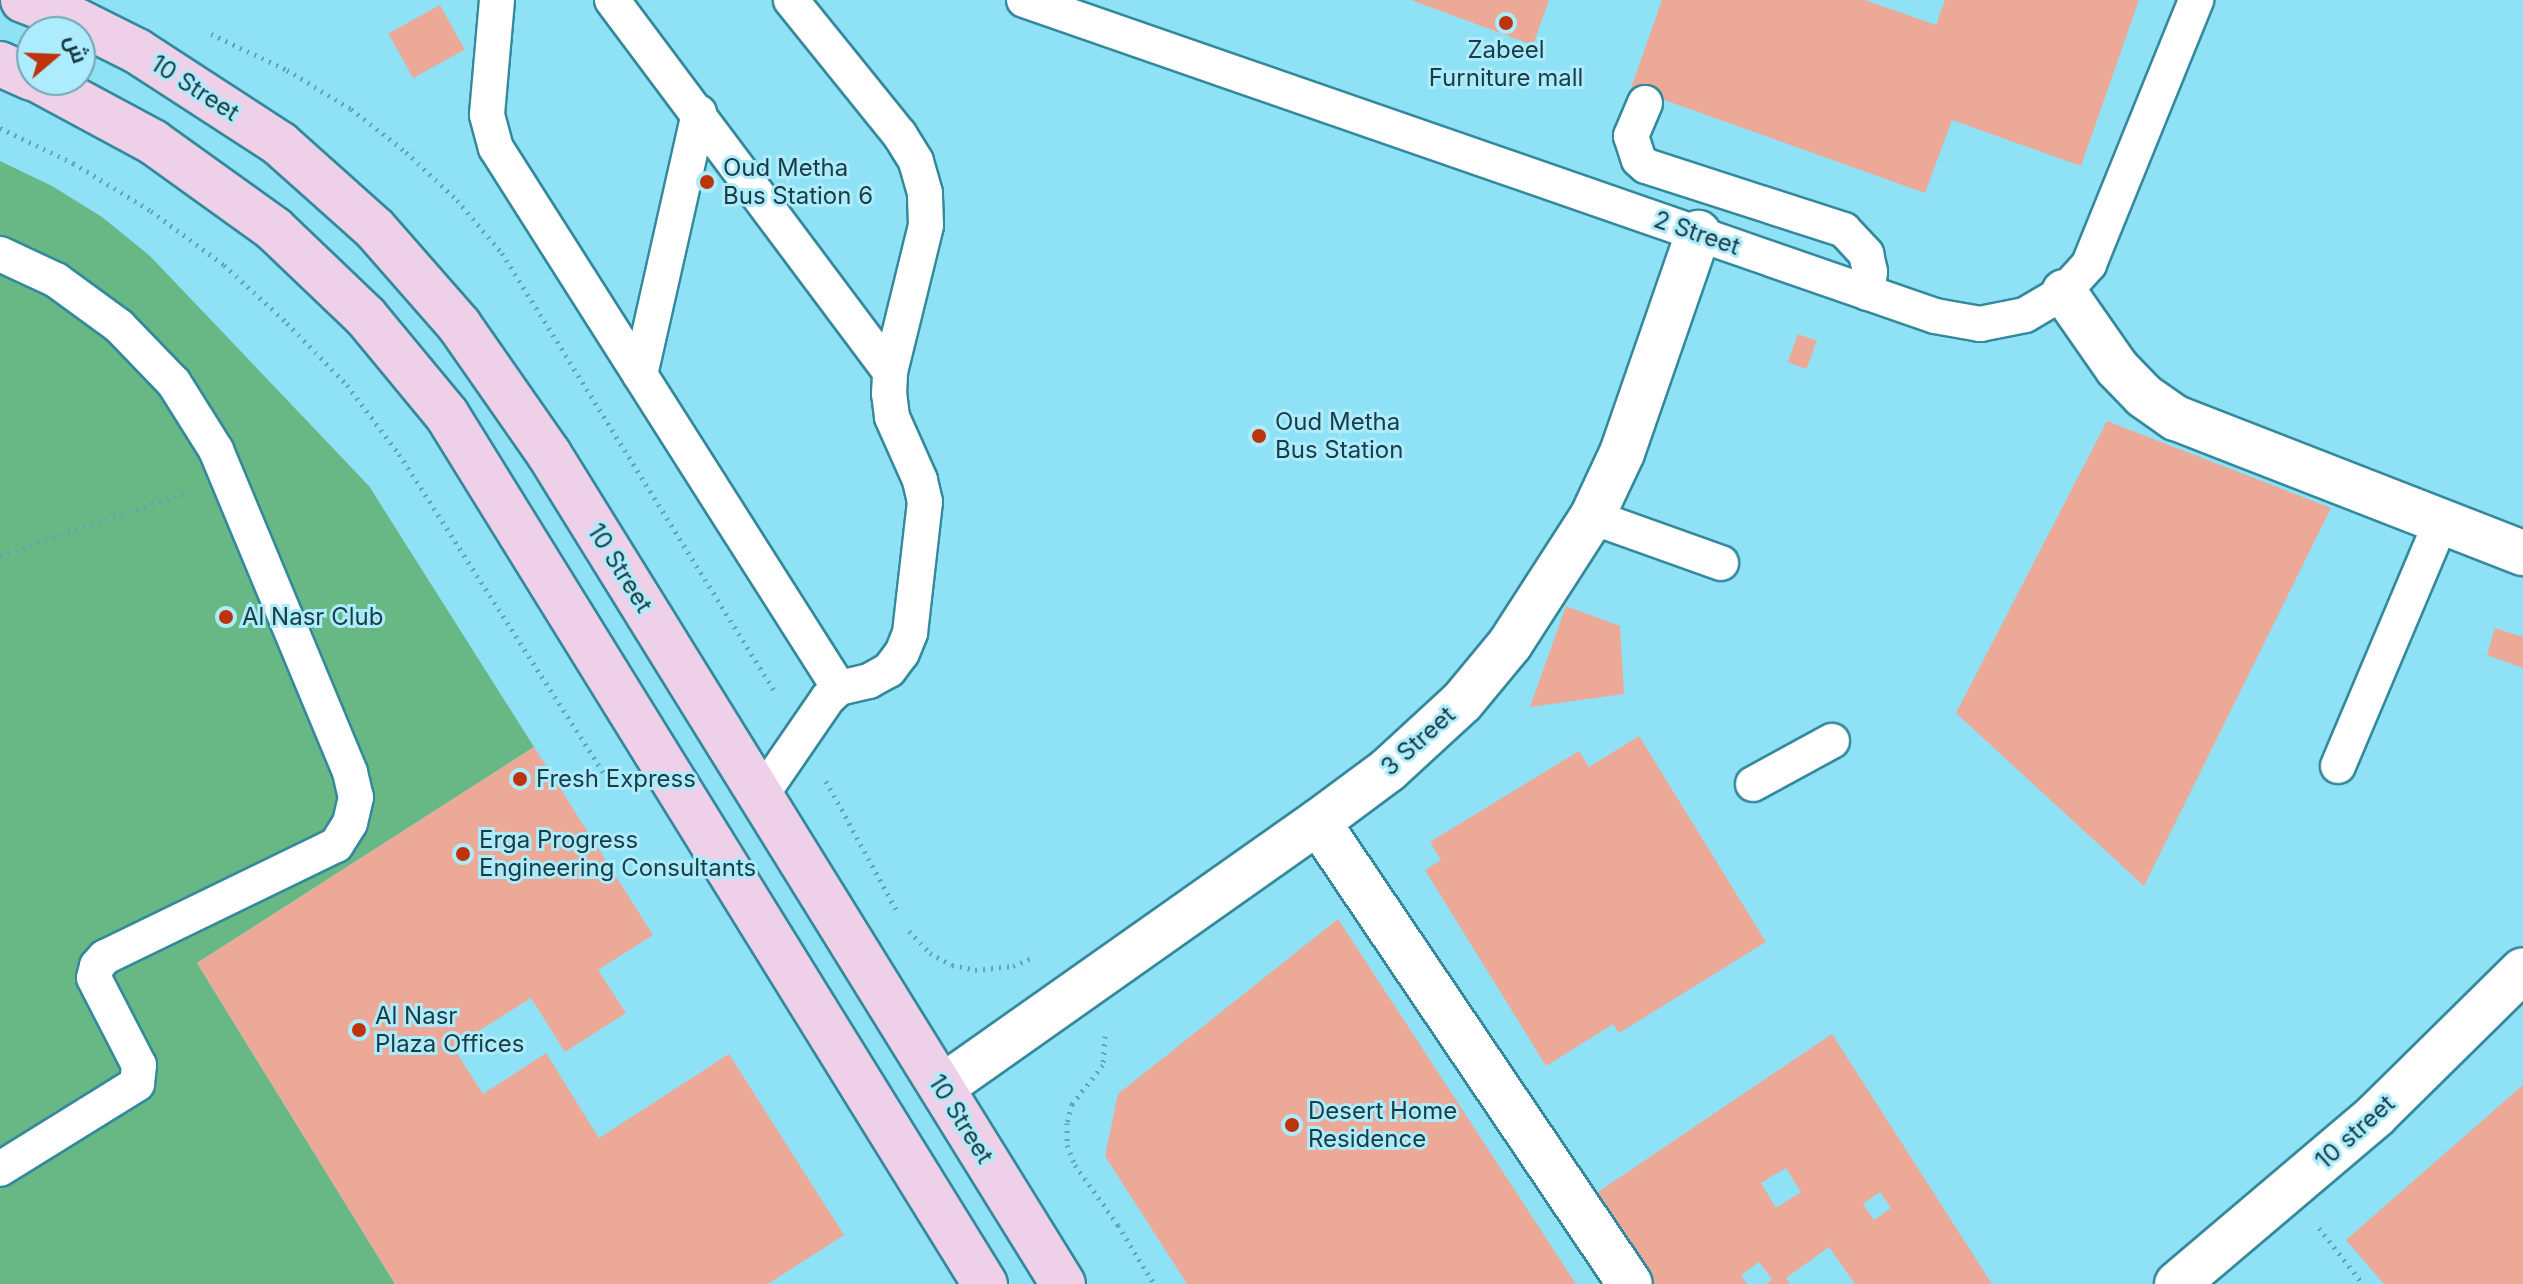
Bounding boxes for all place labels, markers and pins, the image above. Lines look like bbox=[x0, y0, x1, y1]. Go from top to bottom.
marker: Zabeel Furniture mall bbox=[1497, 14, 1515, 32]
place label: Zabeel Furniture mall bbox=[1429, 36, 1583, 92]
place label: Oud Metha Bus Station 6 bbox=[723, 154, 873, 210]
marker: Oud Metha Bus Station 6 bbox=[698, 173, 716, 191]
place label: Oud Metha Bus Station bbox=[1275, 408, 1403, 464]
marker: Oud Metha Bus Station bbox=[1250, 427, 1268, 445]
place label: Al Nasr Club bbox=[242, 603, 383, 631]
marker: Al Nasr Club bbox=[217, 608, 235, 626]
place label: Fresh Express bbox=[536, 765, 696, 793]
marker: Fresh Express bbox=[511, 770, 529, 788]
place label: Erga Progress Engineering Consultants bbox=[479, 826, 756, 882]
marker: Erga Progress Engineering Consultants bbox=[454, 845, 472, 863]
place label: Al Nasr Plaza Offices bbox=[375, 1002, 524, 1058]
marker: Al Nasr Plaza Offices bbox=[350, 1021, 368, 1039]
place label: Desert Home Residence bbox=[1308, 1097, 1457, 1153]
marker: Desert Home Residence bbox=[1283, 1116, 1301, 1134]

